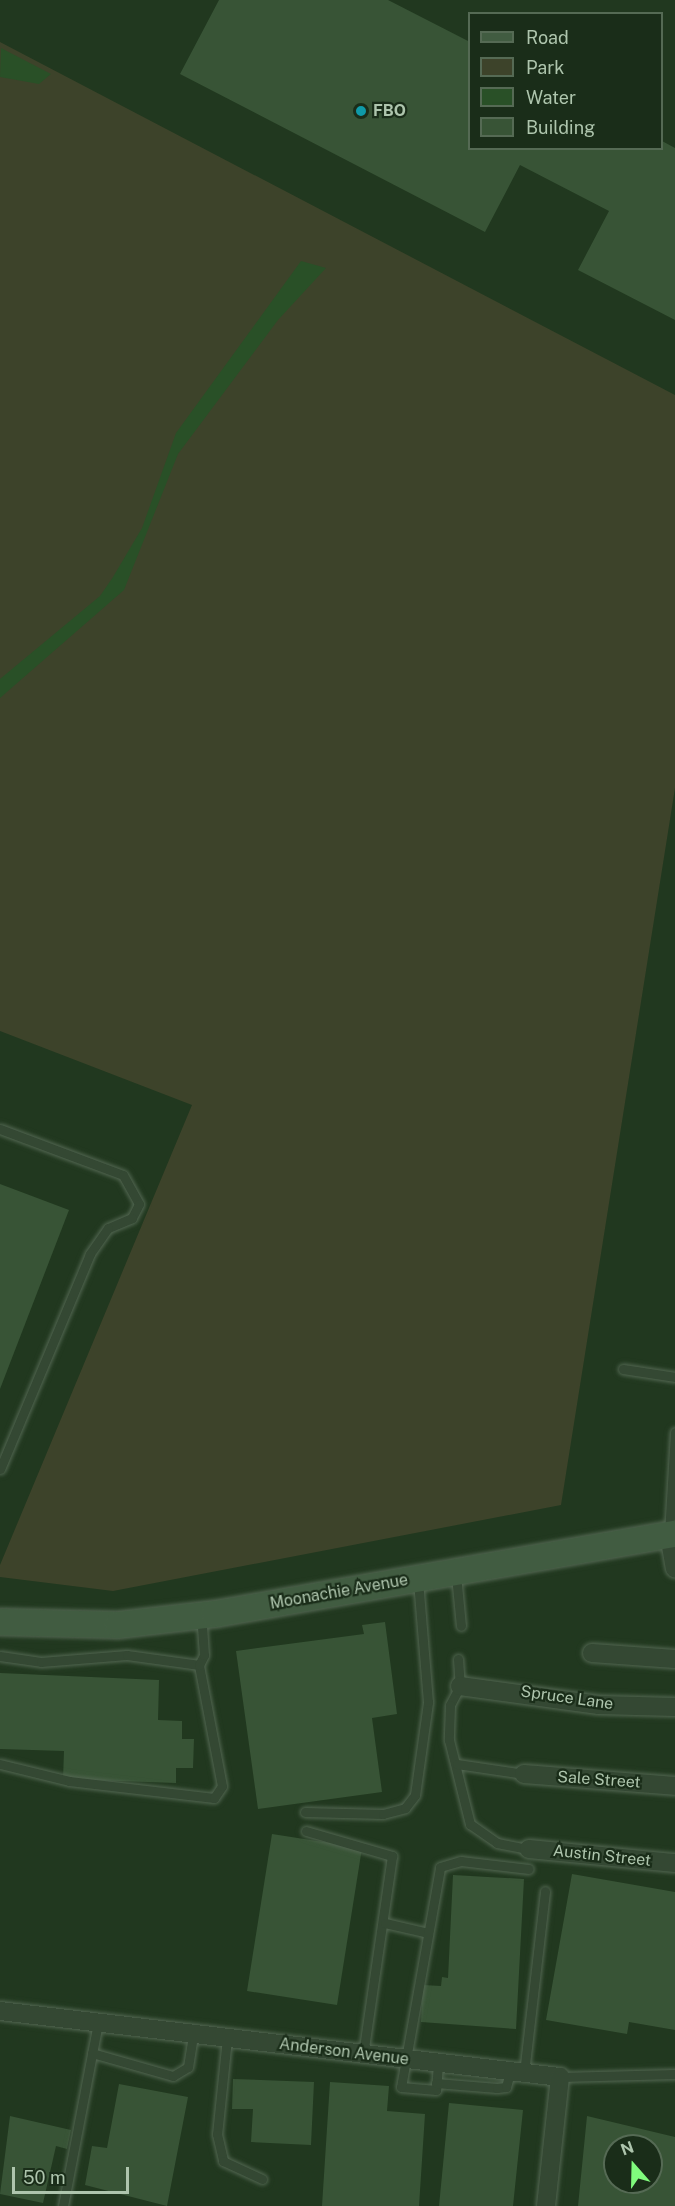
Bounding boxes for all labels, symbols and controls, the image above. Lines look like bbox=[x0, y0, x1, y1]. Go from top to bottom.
legend bbox=[468, 12, 663, 150]
text: Road bbox=[526, 27, 569, 48]
text: Park bbox=[526, 57, 564, 78]
text: Water bbox=[526, 87, 576, 108]
place label: FBO bbox=[373, 101, 406, 121]
marker: FBO bbox=[354, 104, 368, 118]
text: Building bbox=[526, 117, 595, 138]
street label: Moonachie Avenue bbox=[268, 1570, 410, 1614]
street label: Spruce Lane bbox=[519, 1682, 615, 1714]
street label: Sale Street bbox=[557, 1768, 641, 1792]
street label: Austin Street bbox=[552, 1841, 652, 1871]
street label: Anderson Avenue bbox=[278, 2035, 410, 2069]
north arrow bbox=[603, 2134, 663, 2194]
text: N bbox=[618, 2137, 636, 2160]
scale bar bbox=[15, 2155, 132, 2193]
text: 50 m bbox=[23, 2167, 66, 2188]

